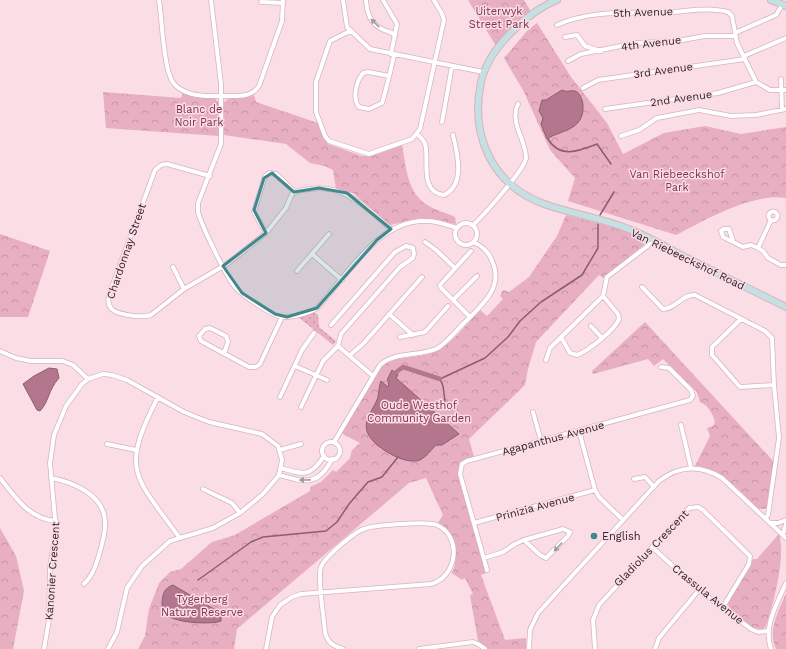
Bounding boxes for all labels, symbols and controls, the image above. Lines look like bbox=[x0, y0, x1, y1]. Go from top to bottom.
park label: Uiterwyk Street Park bbox=[469, 5, 529, 31]
street label: 5th Avenue bbox=[613, 5, 673, 20]
one-way arrow bbox=[369, 18, 380, 27]
street label: 4th Avenue bbox=[620, 33, 682, 54]
street label: 3rd Avenue bbox=[633, 60, 694, 81]
street label: 2nd Avenue bbox=[649, 88, 713, 109]
park label: Blanc de Noir Park bbox=[174, 103, 224, 129]
park label: Van Riebeeckshof Park bbox=[629, 168, 725, 194]
street label: Chardonnay Street bbox=[104, 201, 149, 301]
street label: Van Riebeeckshof Road bbox=[629, 226, 747, 293]
park label: Oude Westhof Community Garden bbox=[367, 399, 471, 425]
street label: Agapanthus Avenue bbox=[501, 419, 606, 458]
one-way arrow bbox=[298, 477, 311, 483]
street label: Prinizia Avenue bbox=[494, 491, 576, 524]
street label: Gladiolus Crescent bbox=[611, 507, 692, 589]
street label: Kanonier Crescent bbox=[43, 521, 62, 621]
place label: English bbox=[602, 530, 641, 543]
marker: English bbox=[589, 531, 599, 541]
one-way arrow bbox=[553, 542, 563, 552]
street label: Crassula Avenue bbox=[669, 562, 746, 627]
park label: Tygerberg Nature Reserve bbox=[161, 593, 243, 619]

